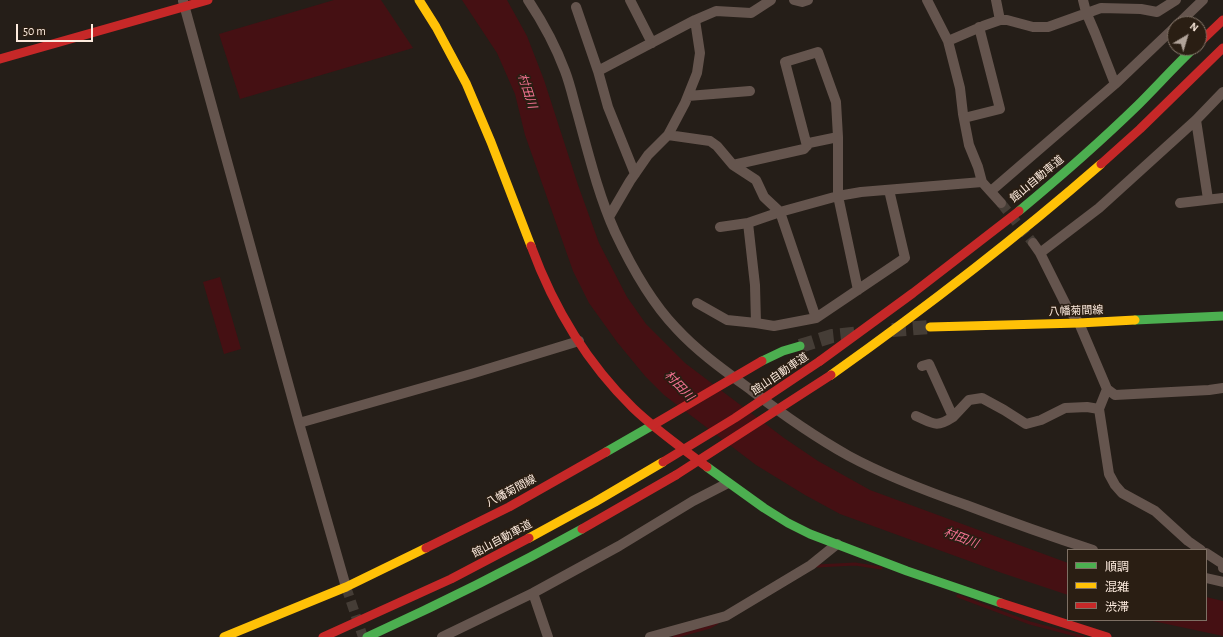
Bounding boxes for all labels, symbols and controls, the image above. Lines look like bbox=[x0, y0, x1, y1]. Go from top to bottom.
scale bar bbox=[18, 16, 95, 42]
north arrow bbox=[1167, 16, 1207, 56]
text: N bbox=[1188, 20, 1200, 34]
text: 50 m bbox=[23, 25, 46, 37]
water label: 村田川 bbox=[515, 72, 539, 110]
street label: 館山自動車道 bbox=[1007, 153, 1067, 205]
street label: 八幡菊間線 bbox=[1048, 303, 1104, 319]
street label: 館山自動車道 bbox=[749, 350, 811, 398]
water label: 村田川 bbox=[661, 368, 697, 404]
street label: 八幡菊間線 bbox=[484, 472, 538, 510]
street label: 館山自動車道 bbox=[470, 518, 534, 560]
water label: 村田川 bbox=[942, 525, 980, 551]
legend bbox=[1067, 549, 1207, 621]
text: 順調 bbox=[1105, 561, 1129, 573]
text: 混雑 bbox=[1105, 581, 1129, 593]
text: 渋滞 bbox=[1105, 601, 1129, 613]

